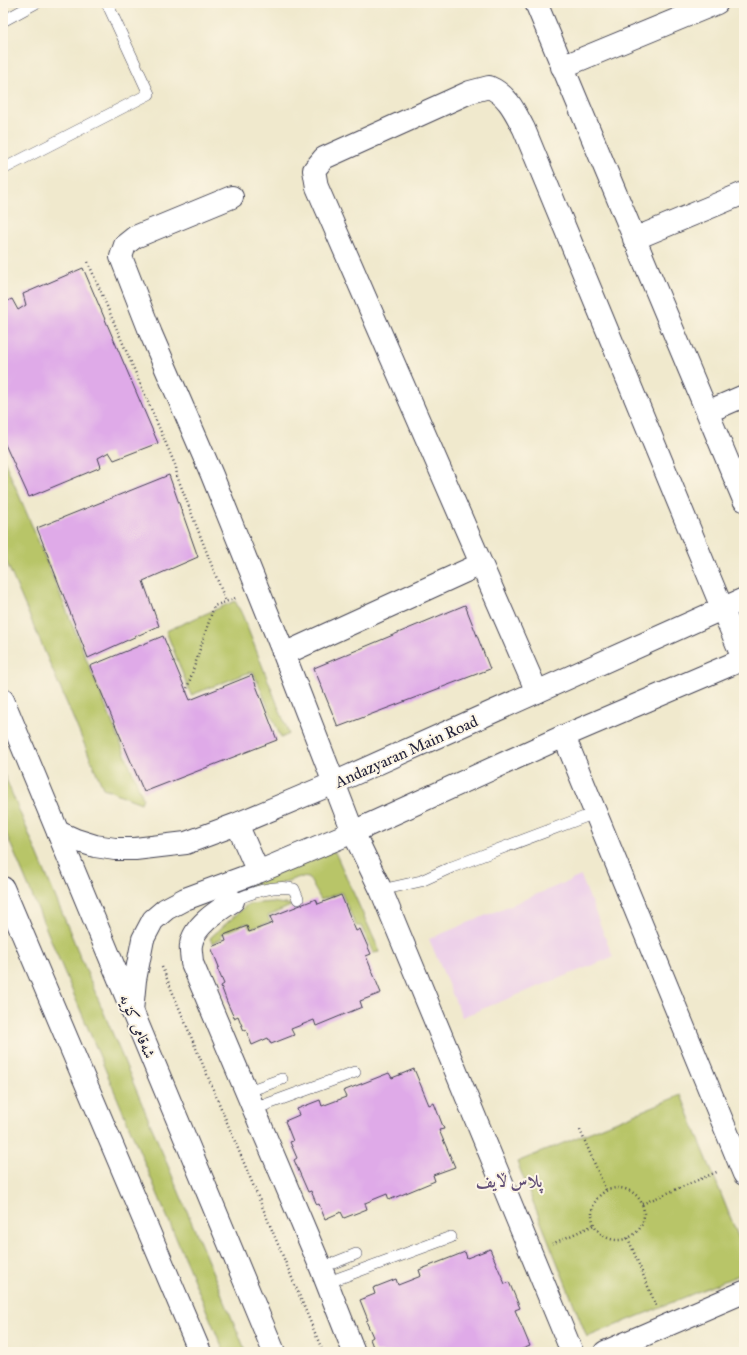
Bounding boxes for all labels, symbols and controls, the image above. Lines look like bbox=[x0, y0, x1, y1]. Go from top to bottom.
street label: Andazyaran Main Road bbox=[331, 711, 481, 792]
street label: شەقامی کۆیە bbox=[115, 991, 160, 1062]
district label: پلاس ڵایف bbox=[476, 1171, 544, 1194]

